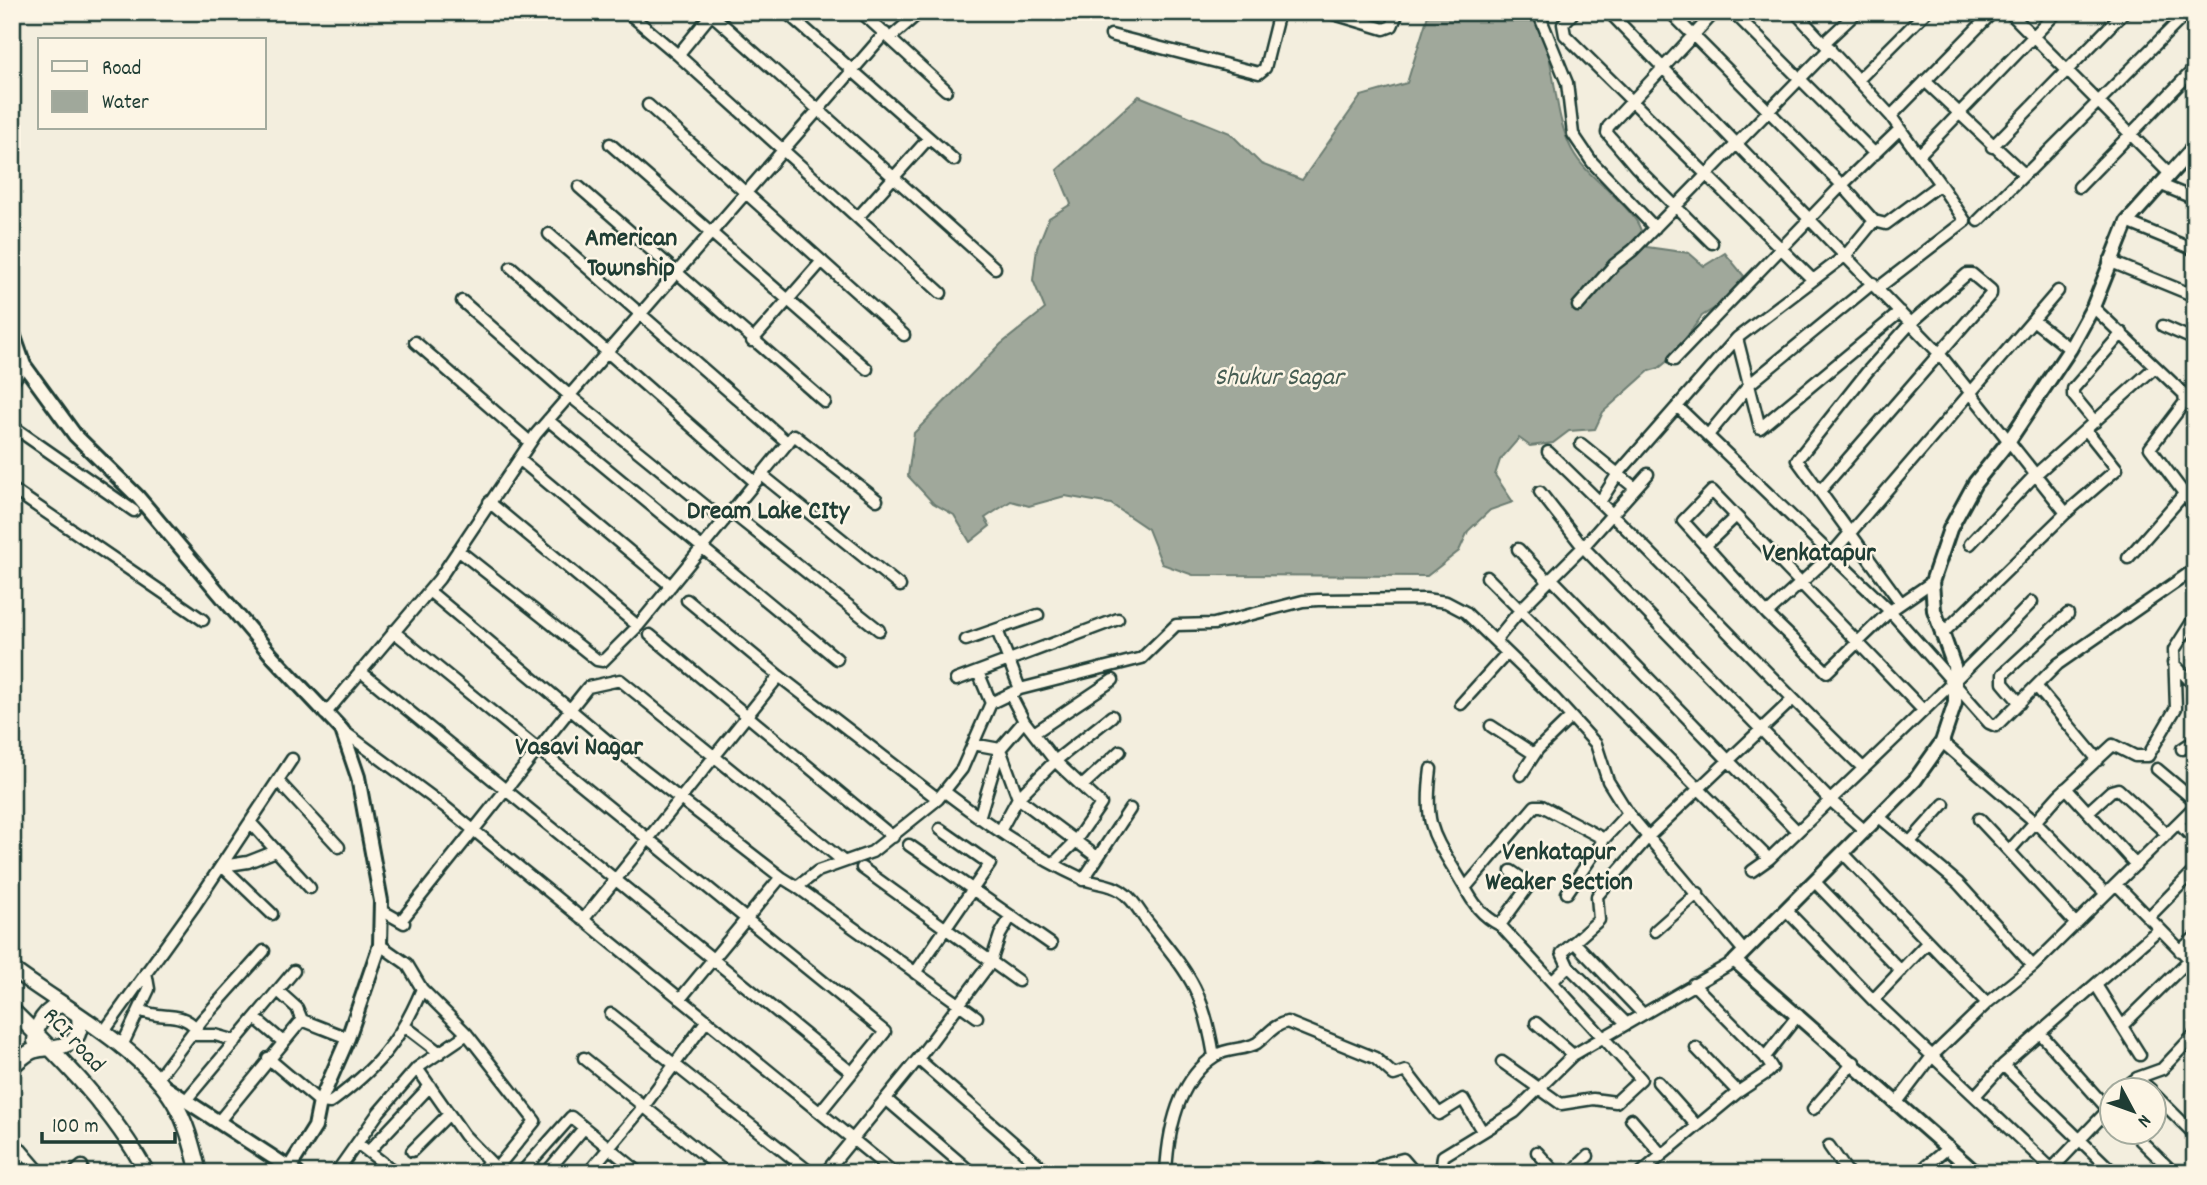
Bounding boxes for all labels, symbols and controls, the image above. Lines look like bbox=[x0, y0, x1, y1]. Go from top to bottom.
legend bbox=[38, 38, 266, 130]
text: Road bbox=[102, 55, 141, 85]
text: Water bbox=[102, 89, 149, 119]
district label: American Township bbox=[585, 221, 677, 288]
water label: Shukur Sagar bbox=[1215, 360, 1347, 397]
district label: Dream Lake CIty bbox=[687, 494, 851, 531]
district label: Venkatapur bbox=[1762, 536, 1876, 573]
district label: Vasavi Nagar bbox=[515, 730, 643, 767]
district label: Venkatapur Weaker Section bbox=[1485, 835, 1633, 902]
street label: RCI road bbox=[34, 1001, 112, 1081]
north arrow bbox=[2098, 1076, 2168, 1146]
scale bar bbox=[42, 1101, 175, 1145]
text: N bbox=[2130, 1107, 2156, 1132]
text: 100 m bbox=[52, 1113, 99, 1143]

